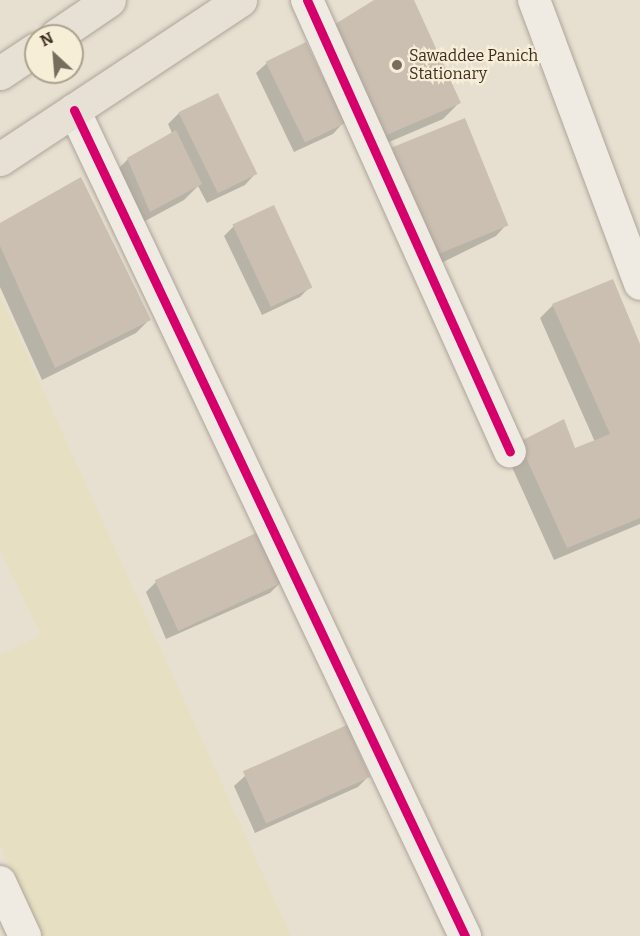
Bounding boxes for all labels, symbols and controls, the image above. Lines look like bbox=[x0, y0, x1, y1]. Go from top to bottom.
north arrow bbox=[24, 24, 84, 84]
text: N bbox=[37, 28, 56, 50]
place label: Sawaddee Panich Stationary bbox=[409, 46, 538, 84]
marker: Sawaddee Panich Stationary bbox=[390, 58, 404, 72]

